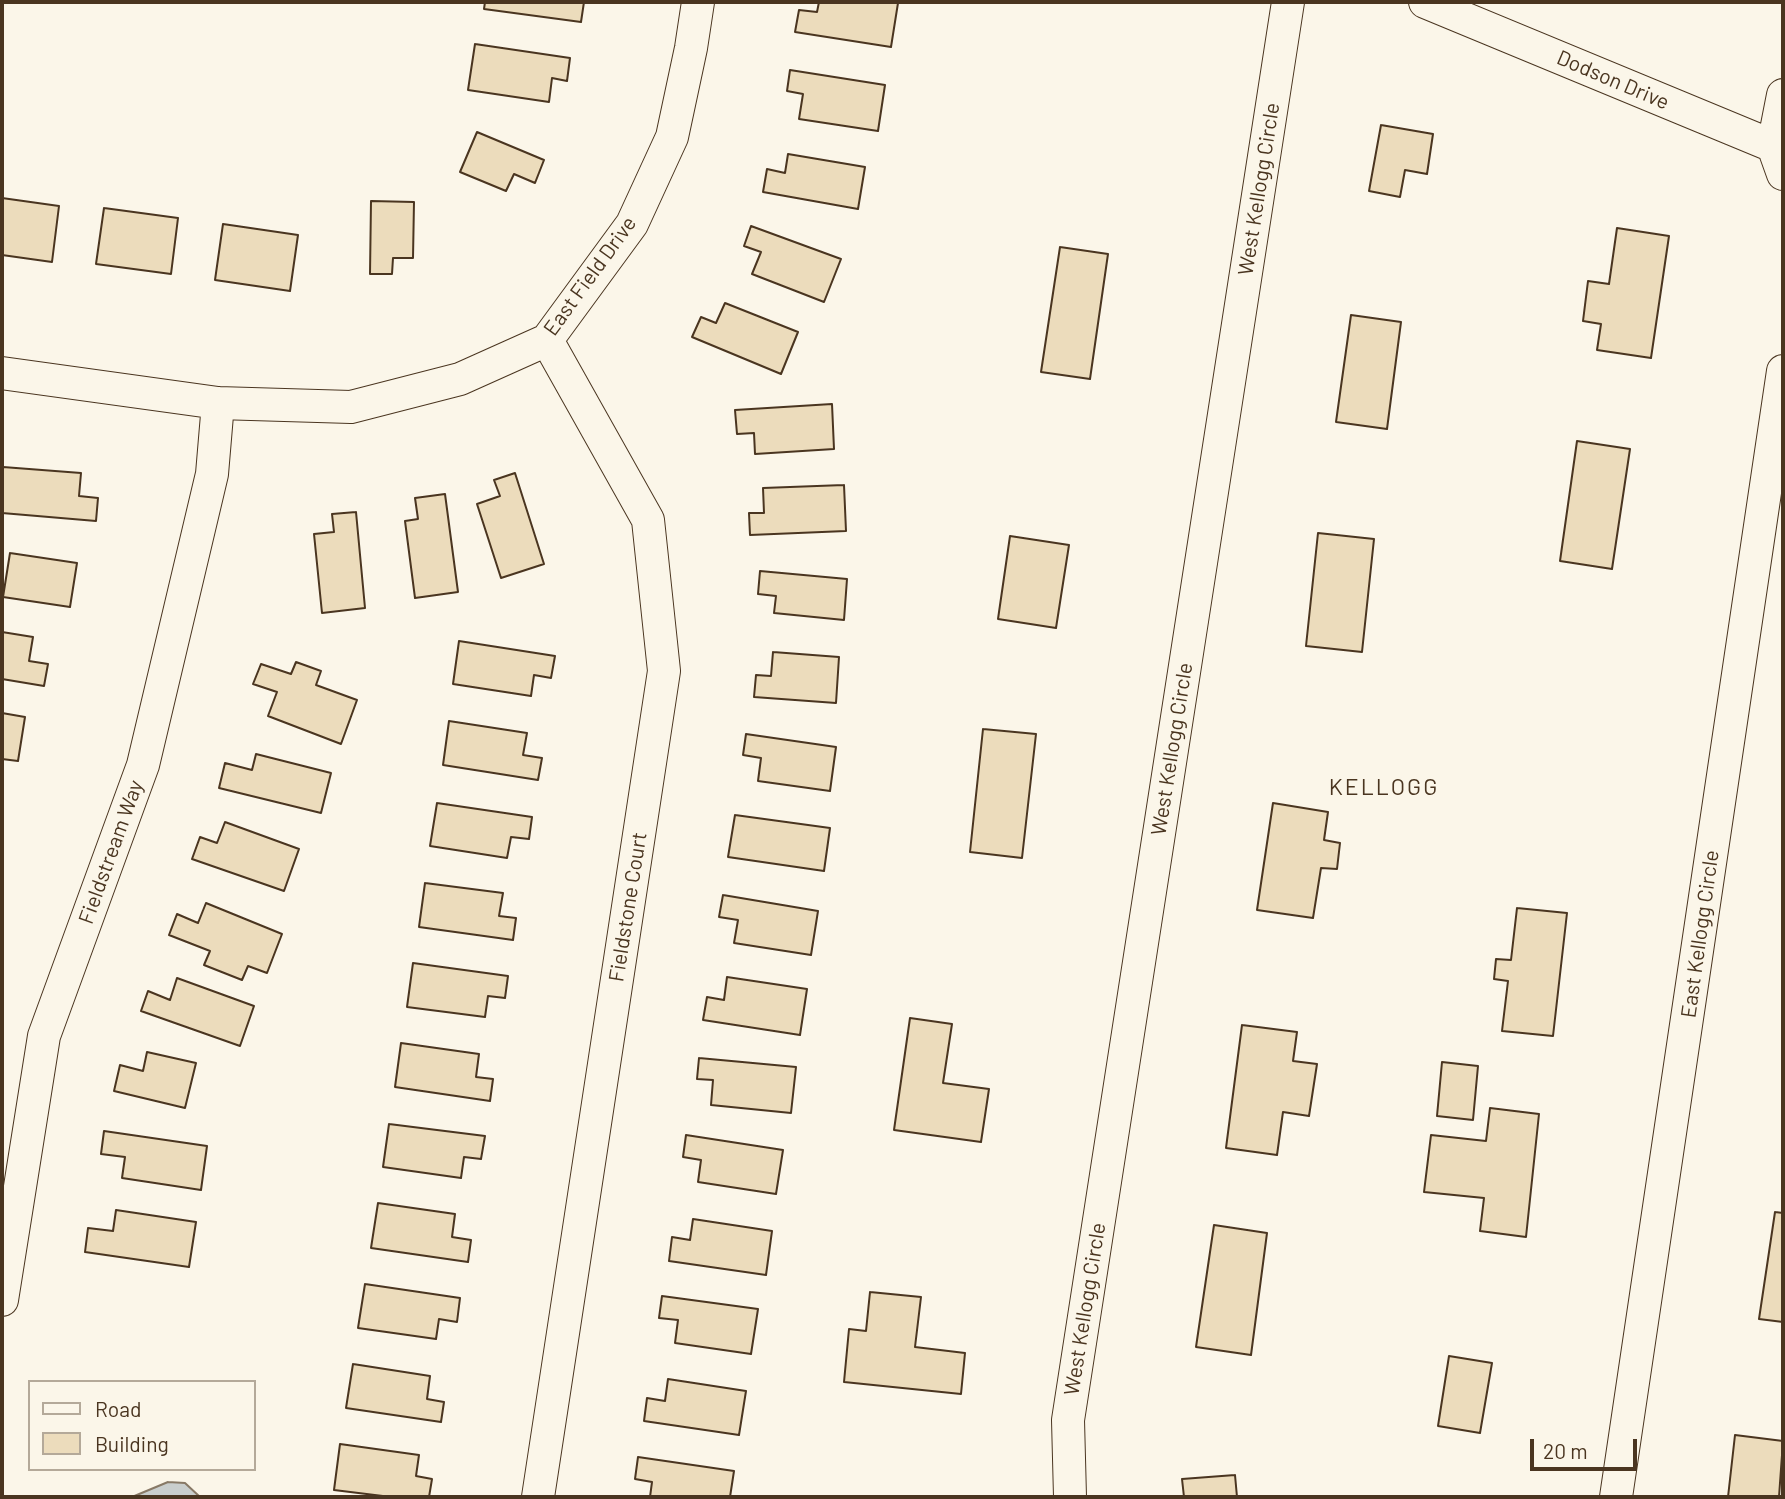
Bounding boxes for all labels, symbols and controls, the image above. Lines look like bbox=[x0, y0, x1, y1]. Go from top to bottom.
street label: Dodson Drive bbox=[1553, 45, 1673, 115]
street label: West Kellogg Circle bbox=[1233, 101, 1285, 277]
street label: East Field Drive bbox=[538, 212, 642, 340]
street label: West Kellogg Circle bbox=[1146, 661, 1198, 837]
district label: KELLOGG bbox=[1330, 773, 1438, 801]
street label: Fieldstream Way bbox=[73, 777, 149, 927]
street label: Fieldstone Court bbox=[604, 830, 652, 984]
street label: East Kellogg Circle bbox=[1676, 848, 1724, 1020]
street label: West Kellogg Circle bbox=[1059, 1221, 1111, 1397]
legend bbox=[28, 1380, 256, 1471]
text: Road bbox=[95, 1396, 141, 1421]
scale bar bbox=[1533, 1426, 1640, 1470]
text: Building bbox=[95, 1431, 169, 1456]
text: 20 m bbox=[1543, 1438, 1588, 1463]

